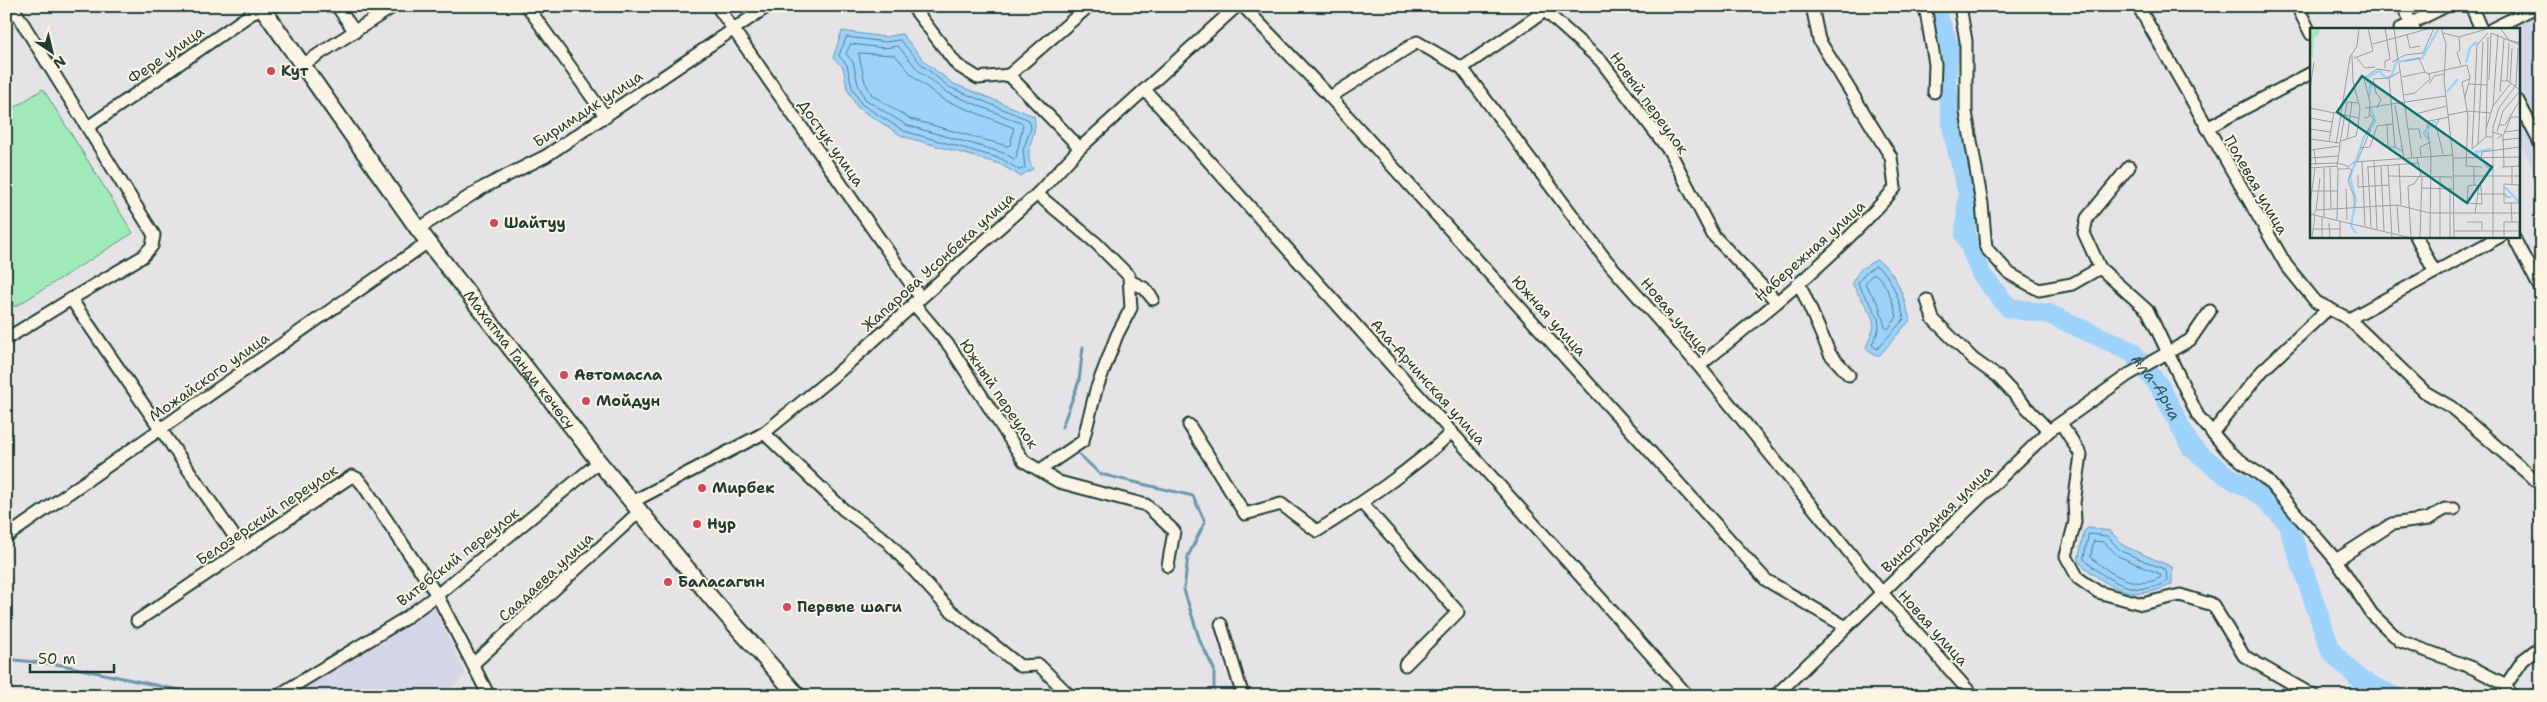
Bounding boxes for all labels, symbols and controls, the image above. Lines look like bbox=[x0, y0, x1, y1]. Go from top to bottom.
street label: Фере улица bbox=[124, 21, 209, 89]
north arrow bbox=[28, 28, 78, 78]
inset map bbox=[2310, 28, 2520, 238]
street label: Новый переулок bbox=[1605, 48, 1693, 158]
text: N bbox=[50, 52, 69, 73]
place label: Кут bbox=[281, 61, 309, 81]
marker: Кут bbox=[265, 65, 277, 77]
street label: Биримдик улица bbox=[529, 66, 647, 152]
street label: Достук улица bbox=[794, 96, 869, 191]
street label: Полевая улица bbox=[2219, 132, 2293, 239]
street label: Жапарова Усонбека улица bbox=[857, 188, 1019, 336]
street label: Набережная улица bbox=[1750, 196, 1870, 306]
place label: Шайтуу bbox=[504, 213, 566, 233]
marker: Шайтуу bbox=[488, 217, 500, 229]
street label: Южная улица bbox=[1507, 271, 1591, 361]
street label: Новая улица bbox=[1636, 273, 1714, 359]
street label: Махатма Ганди көчөсү bbox=[459, 286, 580, 433]
street label: Ала-Арчинская улица bbox=[1366, 315, 1490, 450]
street label: Можайского улица bbox=[145, 327, 274, 426]
street label: Южный переулок bbox=[955, 335, 1043, 453]
water label: Ала-Арча bbox=[2126, 350, 2185, 424]
place label: Автомасла bbox=[574, 365, 663, 385]
marker: Автомасла bbox=[558, 369, 570, 381]
place label: Мойдун bbox=[596, 391, 660, 411]
marker: Мойдун bbox=[580, 395, 592, 407]
street label: Белозерский переулок bbox=[192, 460, 342, 570]
street label: Виноградная улица bbox=[1877, 460, 1997, 577]
place label: Мирбек bbox=[712, 478, 775, 498]
marker: Мирбек bbox=[696, 482, 708, 494]
street label: Витебский переулок bbox=[393, 503, 523, 611]
place label: Нур bbox=[707, 514, 736, 534]
marker: Нур bbox=[691, 518, 703, 530]
street label: Саадаева улица bbox=[494, 527, 598, 626]
place label: Баласагын bbox=[678, 572, 765, 592]
marker: Баласагын bbox=[662, 576, 674, 588]
street label: Новая улица bbox=[1894, 586, 1973, 671]
place label: Первые шаги bbox=[797, 597, 903, 617]
marker: Первые шаги bbox=[781, 601, 793, 613]
scale bar bbox=[30, 642, 114, 674]
text: 50 m bbox=[38, 649, 76, 669]

